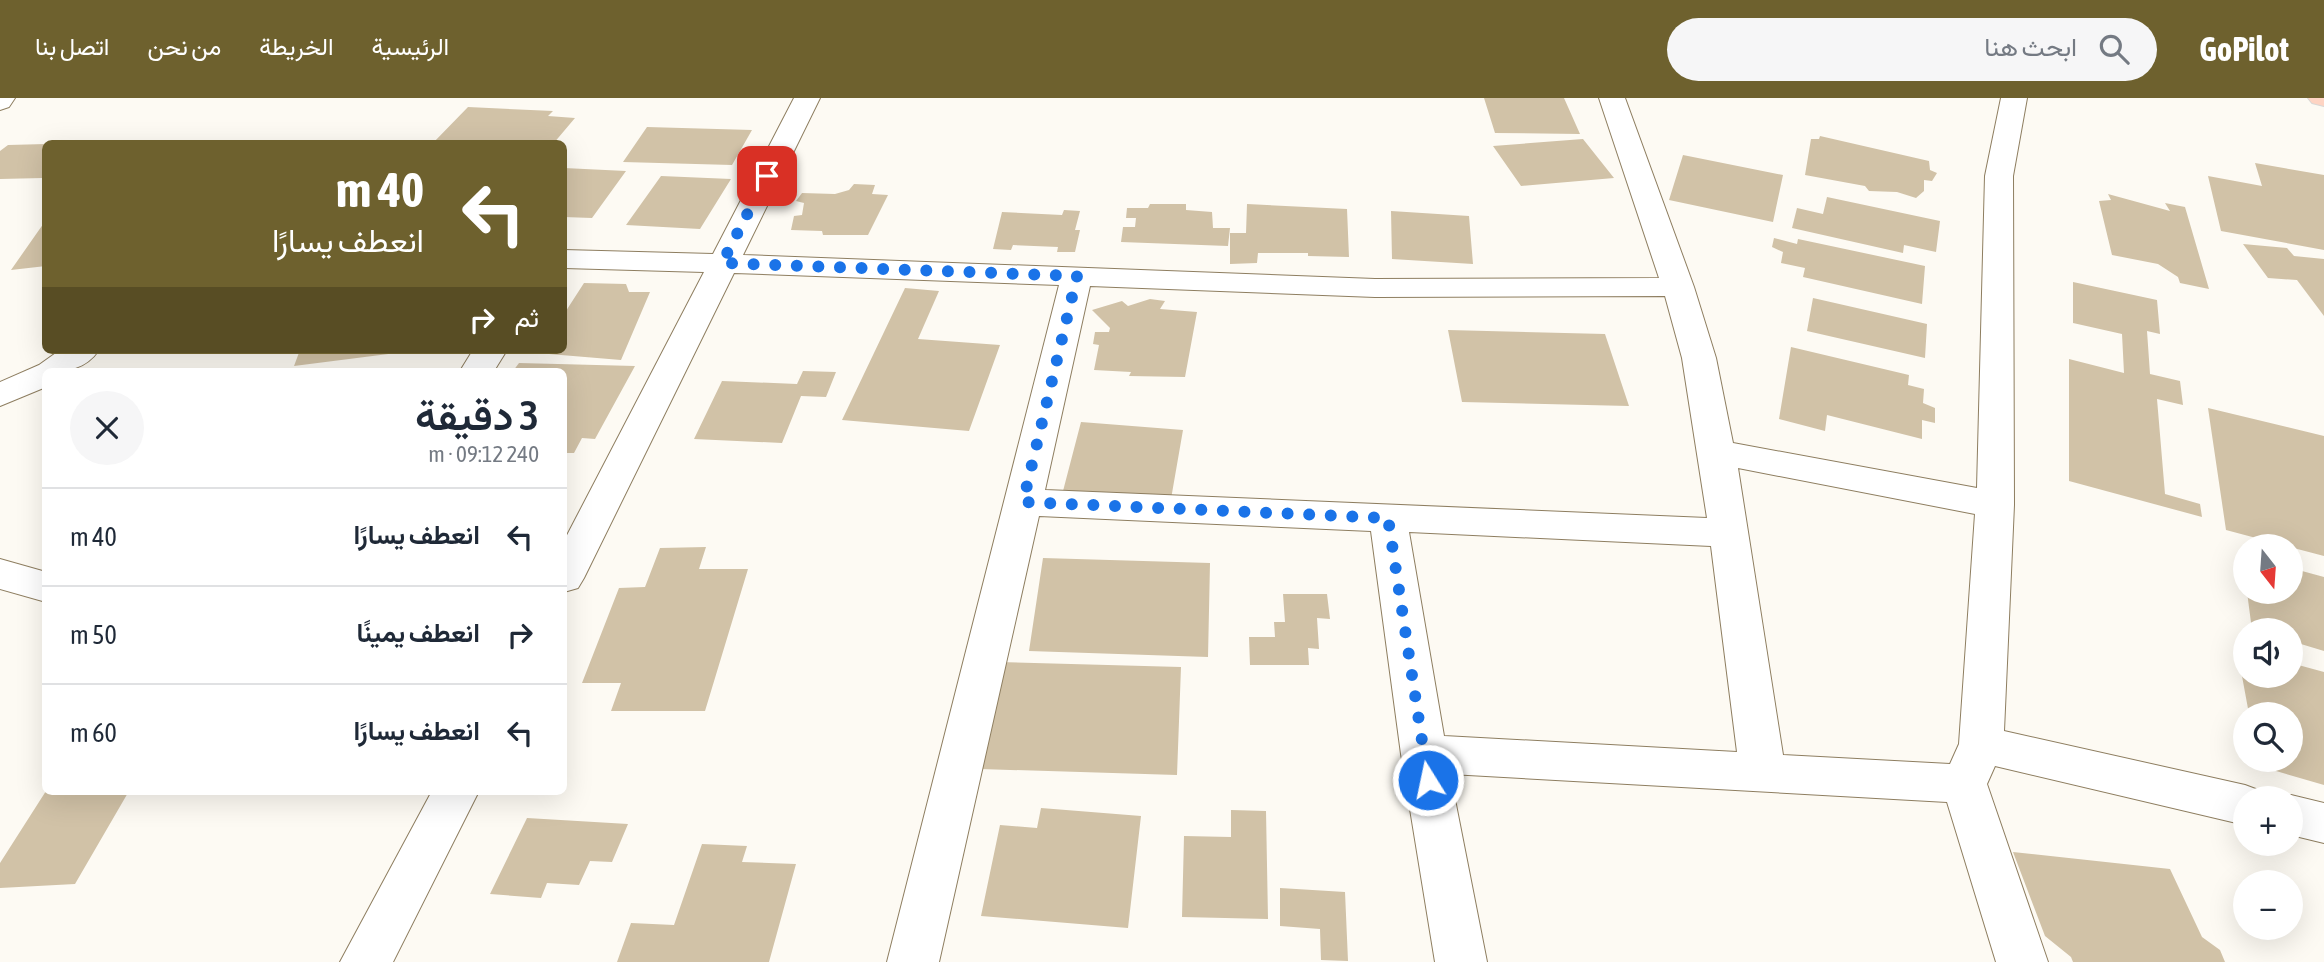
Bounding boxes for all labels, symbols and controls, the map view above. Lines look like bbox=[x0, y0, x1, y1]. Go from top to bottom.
search box bbox=[1667, 18, 2157, 81]
icon: search bbox=[2095, 30, 2133, 68]
text: GoPilot bbox=[2199, 30, 2289, 68]
text: ابحث هنا bbox=[1984, 32, 2077, 62]
text: اتصل بنا bbox=[35, 33, 109, 60]
text: من نحن bbox=[147, 33, 221, 60]
text: الخريطة bbox=[259, 33, 334, 60]
text: الرئيسية bbox=[372, 33, 449, 60]
pin bbox=[737, 146, 797, 206]
icon: arrive bbox=[748, 157, 786, 195]
text: 40 m bbox=[336, 161, 424, 217]
icon: left bbox=[448, 168, 539, 259]
text: انعطف يسارًا bbox=[272, 222, 424, 259]
icon: right bbox=[463, 301, 501, 339]
text: ثم bbox=[515, 303, 539, 333]
button: close bbox=[70, 391, 144, 465]
text: 3 دقيقة bbox=[415, 391, 539, 439]
text: 240 m · 09:12 bbox=[428, 441, 539, 467]
icon: left bbox=[501, 518, 539, 556]
text: انعطف يسارًا bbox=[353, 520, 480, 550]
text: 40 m bbox=[70, 522, 117, 552]
north arrow bbox=[2233, 534, 2303, 604]
map controls bbox=[2233, 534, 2303, 940]
icon: right bbox=[501, 616, 539, 654]
text: انعطف يمينًا bbox=[357, 618, 480, 648]
button: sound bbox=[2233, 618, 2303, 688]
text: 50 m bbox=[70, 620, 117, 650]
button: search bbox=[2233, 702, 2303, 772]
icon: left bbox=[501, 714, 539, 752]
text: انعطف يسارًا bbox=[353, 716, 480, 746]
text: 60 m bbox=[70, 718, 117, 748]
position arrow bbox=[1391, 743, 1465, 817]
button: + bbox=[2233, 786, 2303, 856]
button: − bbox=[2233, 870, 2303, 940]

